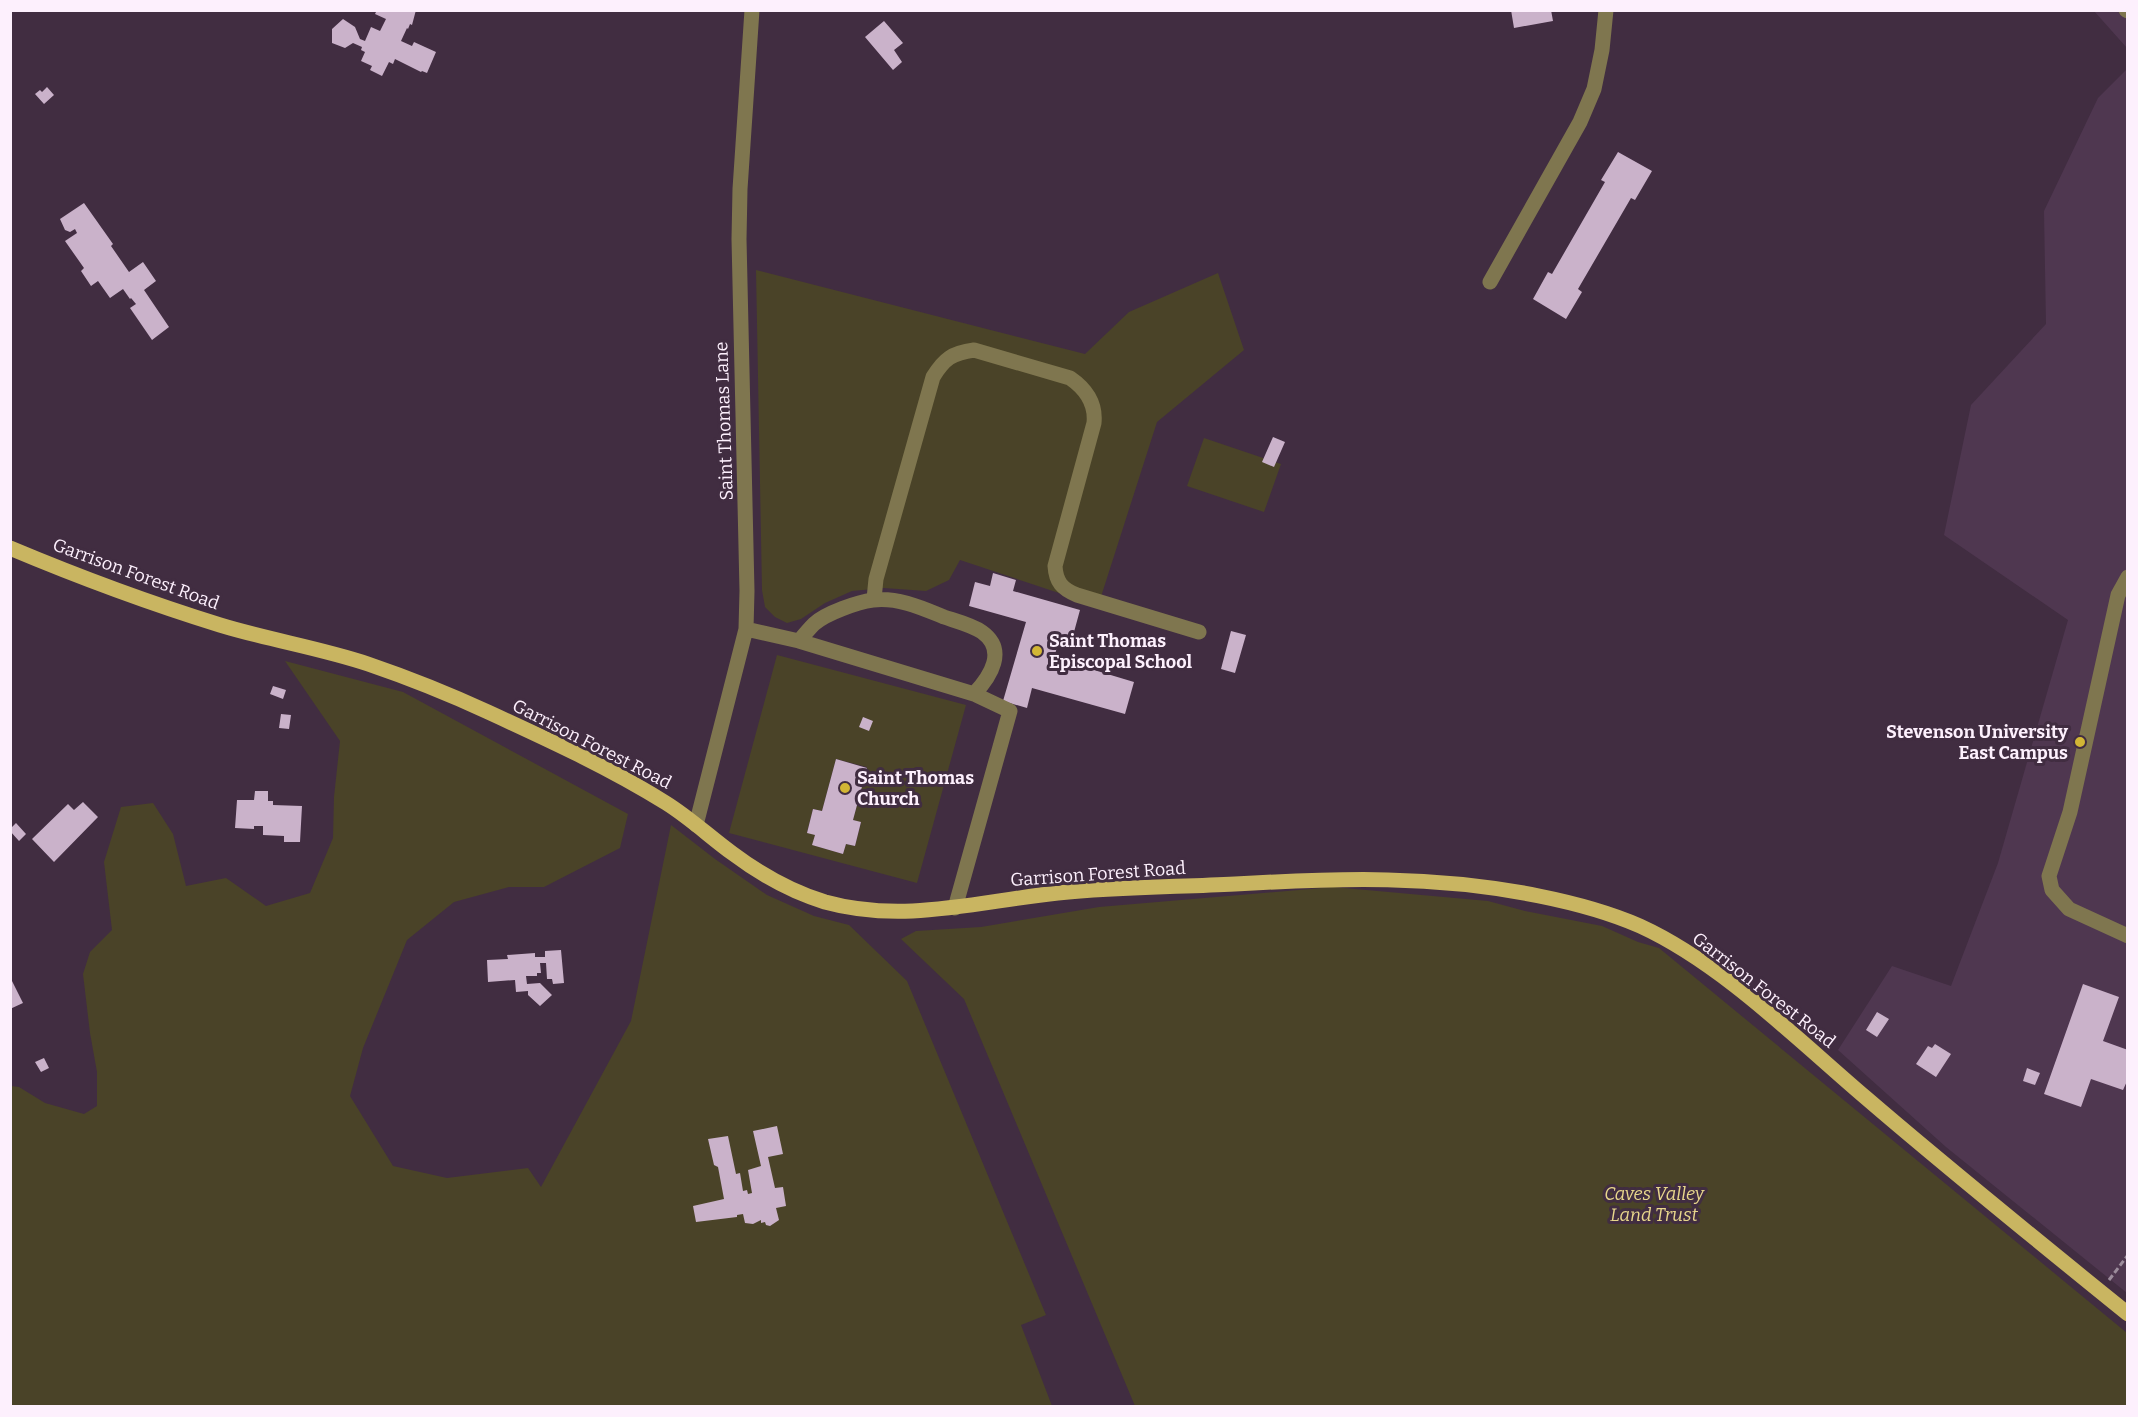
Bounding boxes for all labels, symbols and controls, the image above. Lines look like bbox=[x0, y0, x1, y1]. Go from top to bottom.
street label: Saint Thomas Lane bbox=[710, 341, 738, 501]
street label: Garrison Forest Road bbox=[50, 534, 223, 614]
place label: Saint Thomas Episcopal School bbox=[1049, 630, 1193, 673]
marker: Saint Thomas Episcopal School bbox=[1030, 644, 1044, 658]
street label: Garrison Forest Road bbox=[509, 694, 676, 794]
place label: Stevenson University East Campus bbox=[1886, 721, 2069, 764]
marker: Stevenson University East Campus bbox=[2073, 735, 2087, 749]
place label: Saint Thomas Church bbox=[857, 767, 974, 810]
marker: Saint Thomas Church bbox=[838, 781, 852, 795]
street label: Garrison Forest Road bbox=[1010, 857, 1187, 891]
street label: Garrison Forest Road bbox=[1688, 927, 1840, 1053]
park label: Caves Valley Land Trust bbox=[1604, 1183, 1705, 1226]

